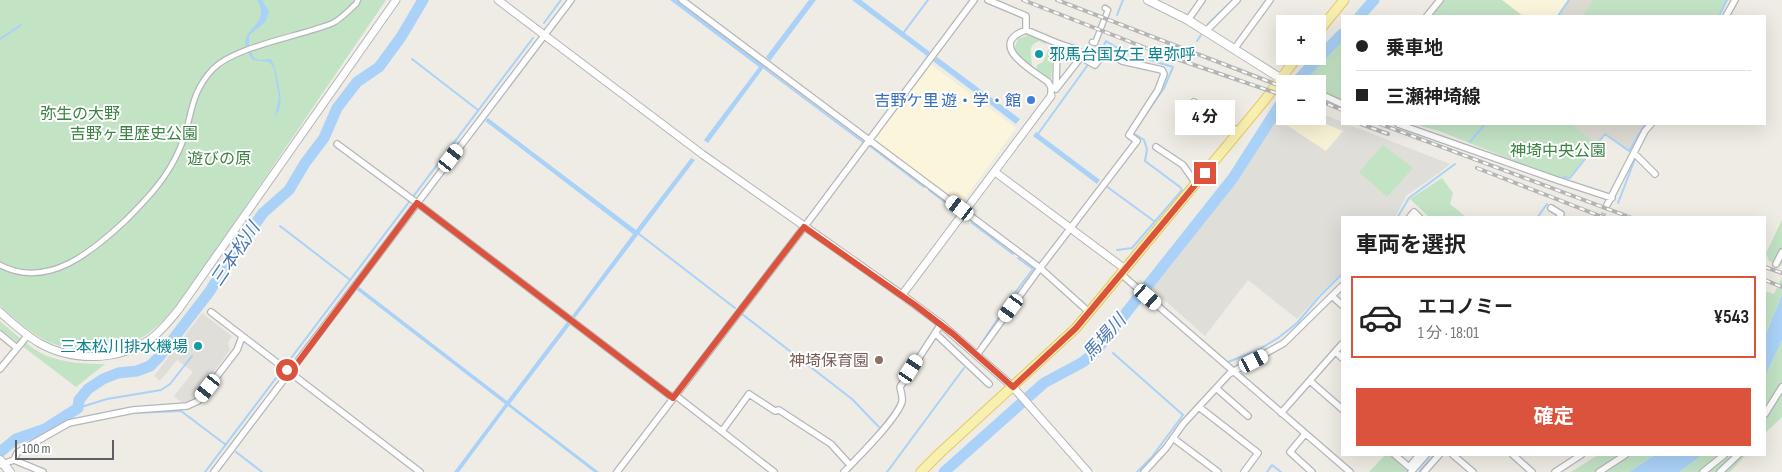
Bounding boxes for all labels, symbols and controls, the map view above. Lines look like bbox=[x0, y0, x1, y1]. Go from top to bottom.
map controls bbox=[1276, 15, 1326, 125]
button: + bbox=[1276, 15, 1326, 65]
text: 乗車地 bbox=[1386, 37, 1443, 60]
place label: 邪馬台国女王 卑弥呼 bbox=[1049, 46, 1196, 65]
marker: 邪馬台国女王 卑弥呼 bbox=[1033, 48, 1045, 60]
button: − bbox=[1276, 75, 1326, 125]
text: 三瀬神埼線 bbox=[1386, 86, 1481, 109]
place label: 吉野ケ里 遊・学・館 bbox=[874, 92, 1021, 111]
marker: 吉野ケ里 遊・学・館 bbox=[1025, 94, 1037, 106]
callout: 4 分 bbox=[1175, 100, 1235, 136]
park label: 弥生の大野 bbox=[40, 105, 120, 124]
text: 4 分 bbox=[1192, 108, 1218, 127]
park label: 吉野ヶ里歴史公園 bbox=[70, 125, 198, 144]
car bbox=[435, 142, 466, 174]
park label: 神埼中央公園 bbox=[1510, 142, 1606, 161]
park label: 遊びの原 bbox=[187, 150, 251, 169]
route end bbox=[1194, 162, 1216, 184]
car bbox=[943, 193, 976, 223]
water label: 三本松川 bbox=[207, 217, 265, 290]
text: 車両を選択 bbox=[1356, 232, 1466, 259]
car bbox=[1131, 281, 1164, 313]
car bbox=[996, 291, 1025, 325]
icon: car bbox=[1358, 295, 1403, 340]
text: エコノミー bbox=[1418, 296, 1513, 319]
text: ¥543 bbox=[1713, 306, 1749, 329]
water label: 馬場川 bbox=[1079, 309, 1132, 364]
text: 1 分 · 18:01 bbox=[1418, 324, 1479, 343]
place label: 三本松川排水機場 bbox=[60, 338, 188, 357]
marker: 三本松川排水機場 bbox=[192, 340, 204, 352]
car bbox=[1237, 348, 1270, 374]
place label: 神埼保育園 bbox=[789, 352, 869, 371]
car bbox=[896, 352, 925, 386]
marker: 神埼保育園 bbox=[873, 354, 885, 366]
route start bbox=[276, 359, 298, 381]
car bbox=[192, 372, 223, 404]
button: 確定 bbox=[1356, 388, 1751, 446]
scale bar bbox=[15, 437, 114, 460]
text: 100 m bbox=[22, 440, 51, 457]

